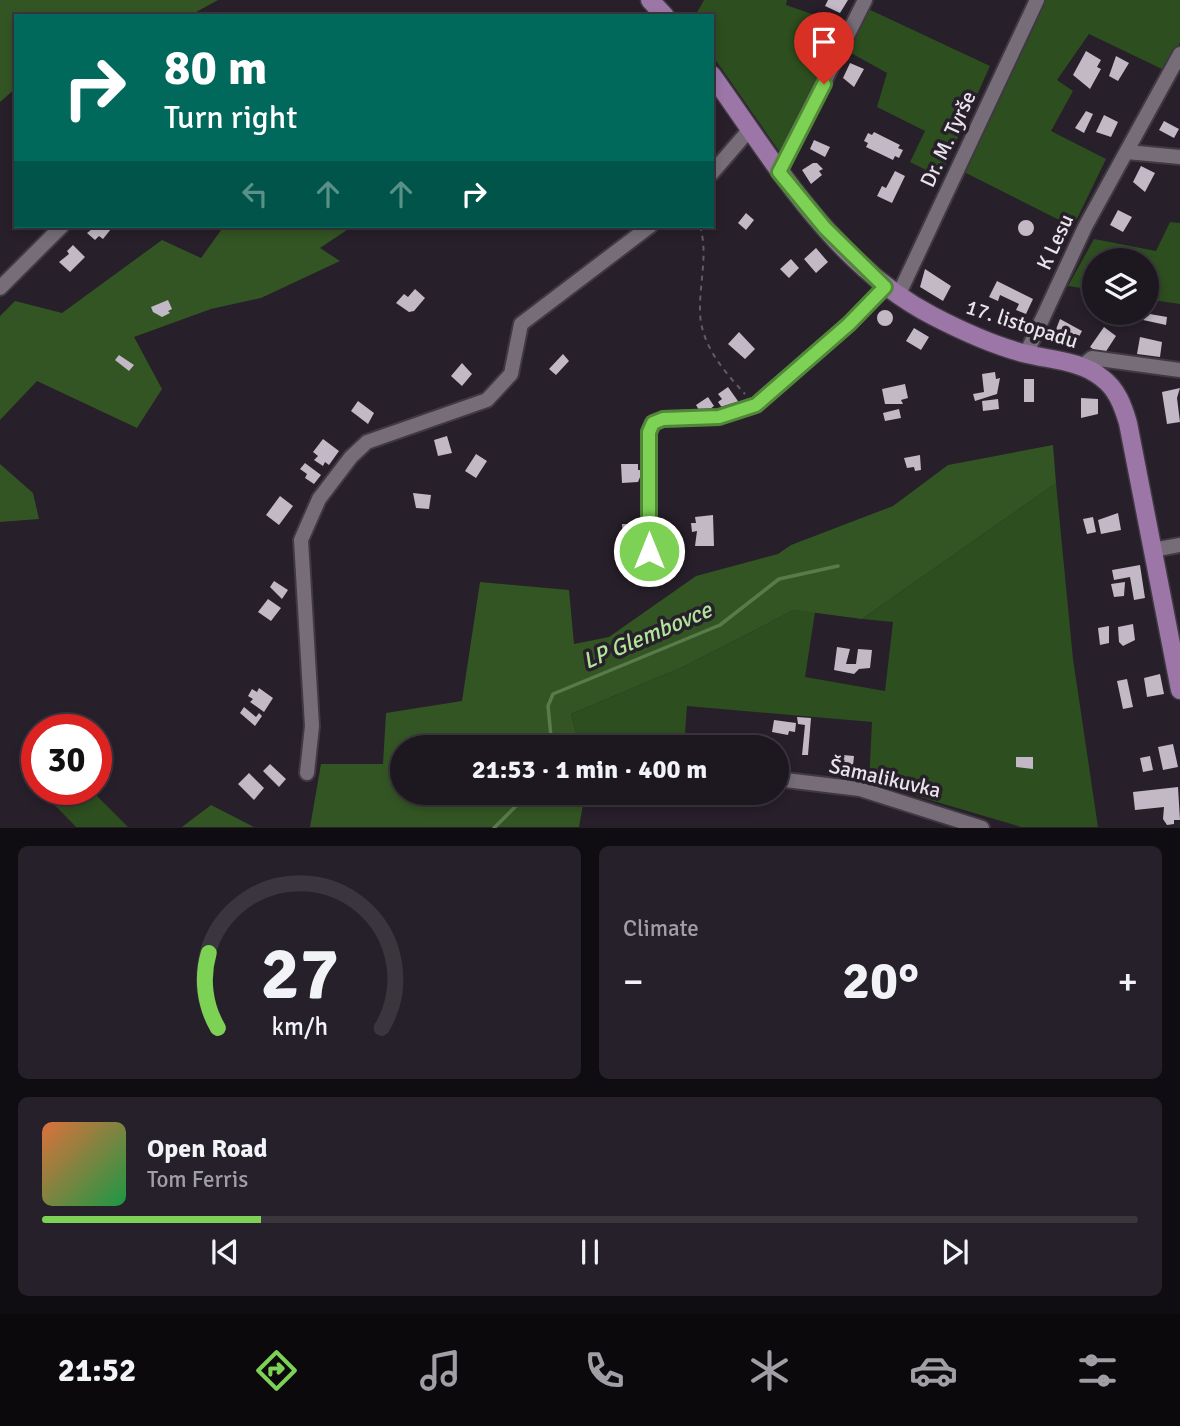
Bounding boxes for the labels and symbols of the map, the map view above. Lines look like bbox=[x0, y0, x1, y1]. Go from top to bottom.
pin bbox=[794, 12.0, 854, 84]
street label: Dr. M. Tyrše bbox=[914, 87, 982, 191]
street label: K Lesu bbox=[1031, 210, 1079, 274]
street label: 17. listopadu bbox=[963, 294, 1081, 354]
position arrow bbox=[612, 514, 686, 588]
water label: LP Glembovce bbox=[578, 595, 717, 676]
speed limit sign: 30 bbox=[21, 714, 112, 805]
street label: Šamalikuvka bbox=[827, 753, 943, 803]

